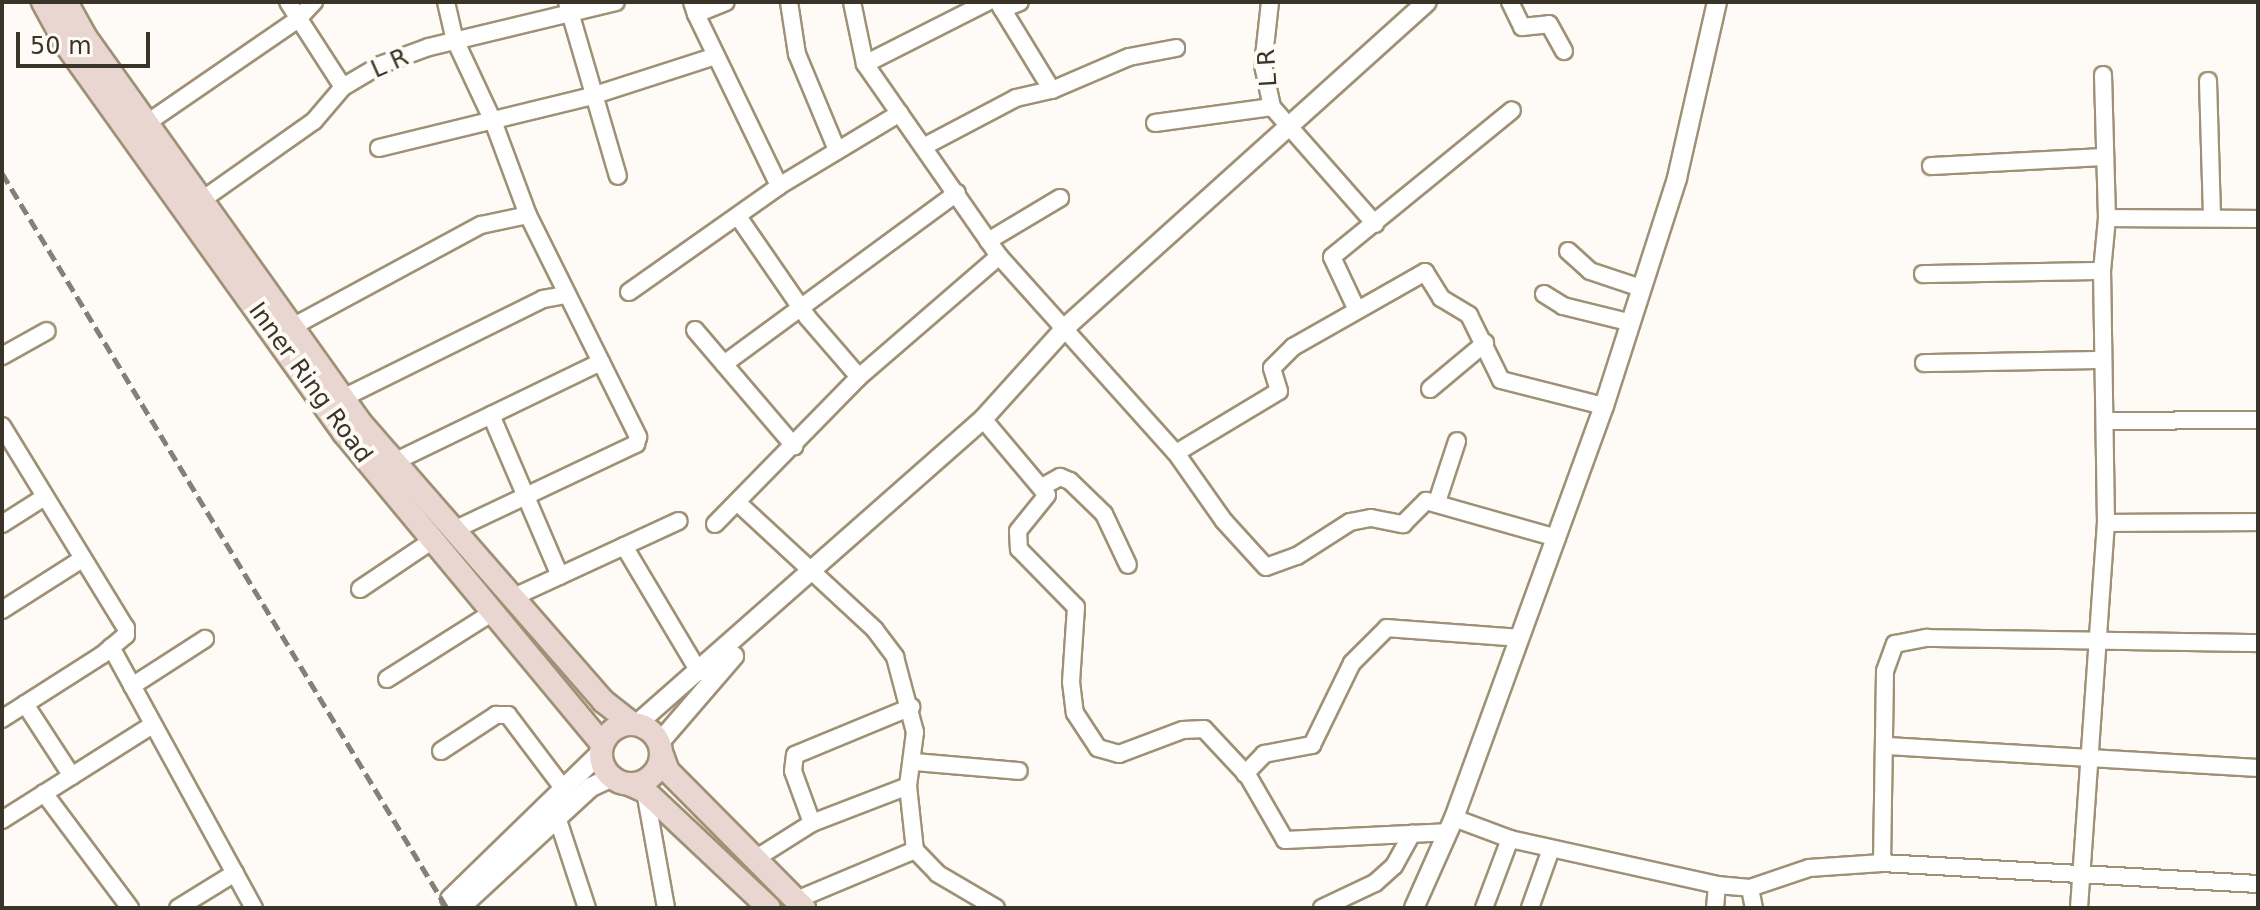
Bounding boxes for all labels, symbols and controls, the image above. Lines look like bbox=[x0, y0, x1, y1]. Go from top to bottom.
scale bar bbox=[20, 16, 154, 66]
text: 50 m bbox=[30, 32, 92, 60]
street label: L R bbox=[367, 43, 413, 85]
street label: L R bbox=[1252, 48, 1284, 88]
street label: Inner Ring Road bbox=[242, 297, 378, 469]

